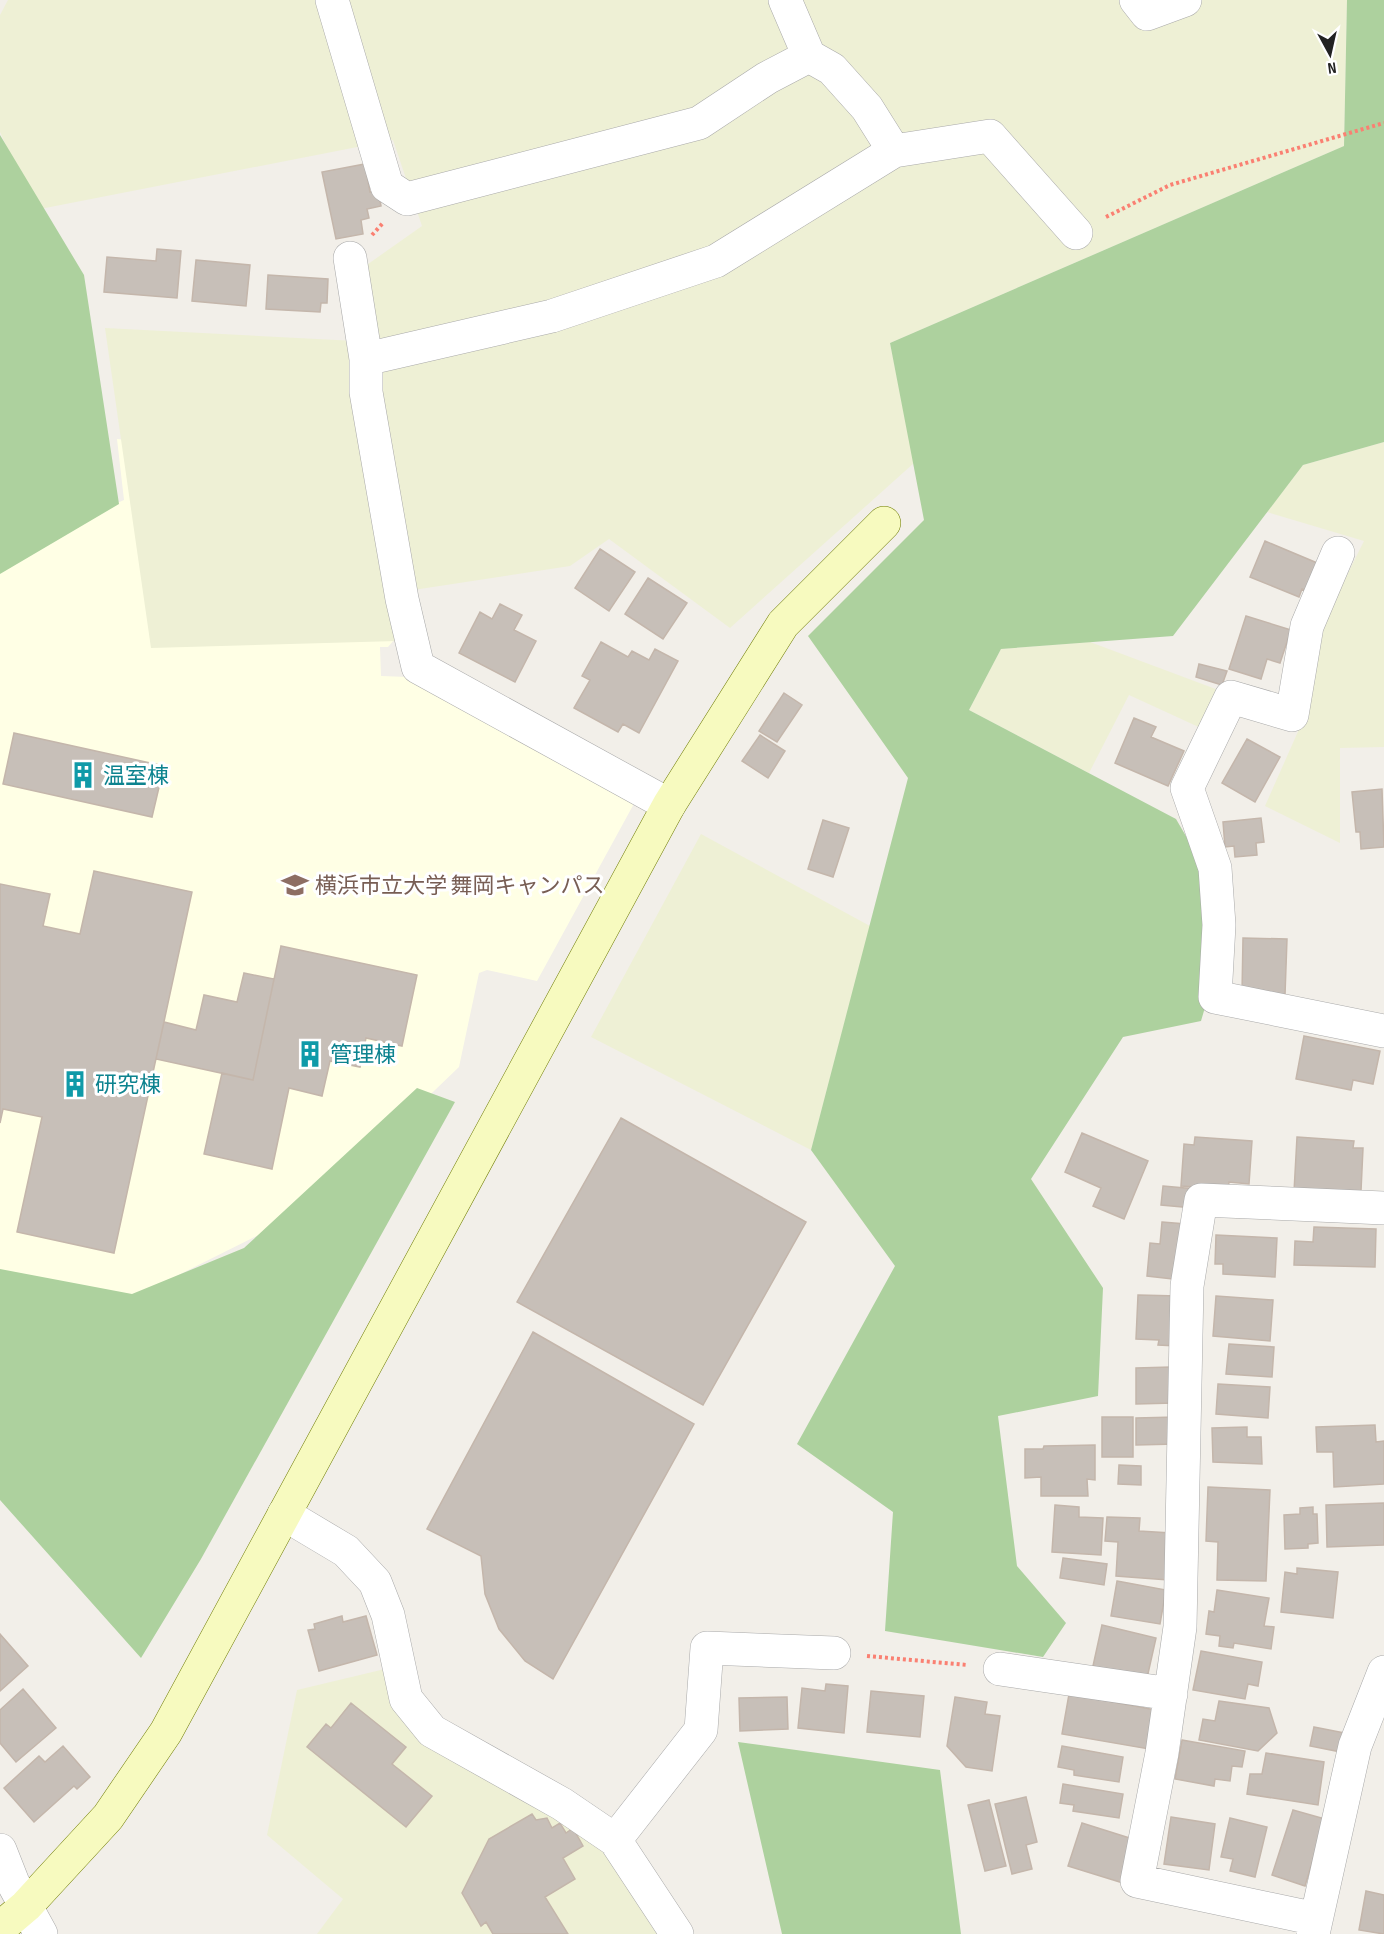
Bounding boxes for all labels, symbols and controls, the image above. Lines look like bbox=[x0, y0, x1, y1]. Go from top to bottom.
north arrow bbox=[1300, 24, 1360, 84]
text: N bbox=[1326, 57, 1337, 77]
building icon: 温室棟 bbox=[68, 760, 98, 790]
place label: 温室棟 bbox=[103, 763, 169, 790]
school or university icon: 横浜市立大学 舞岡キャンパス bbox=[280, 870, 310, 900]
place label: 横浜市立大学 舞岡キャンパス bbox=[315, 873, 605, 900]
building icon: 管理棟 bbox=[295, 1039, 325, 1069]
place label: 管理棟 bbox=[330, 1042, 396, 1069]
building icon: 研究棟 bbox=[60, 1069, 90, 1099]
place label: 研究棟 bbox=[95, 1072, 161, 1099]

